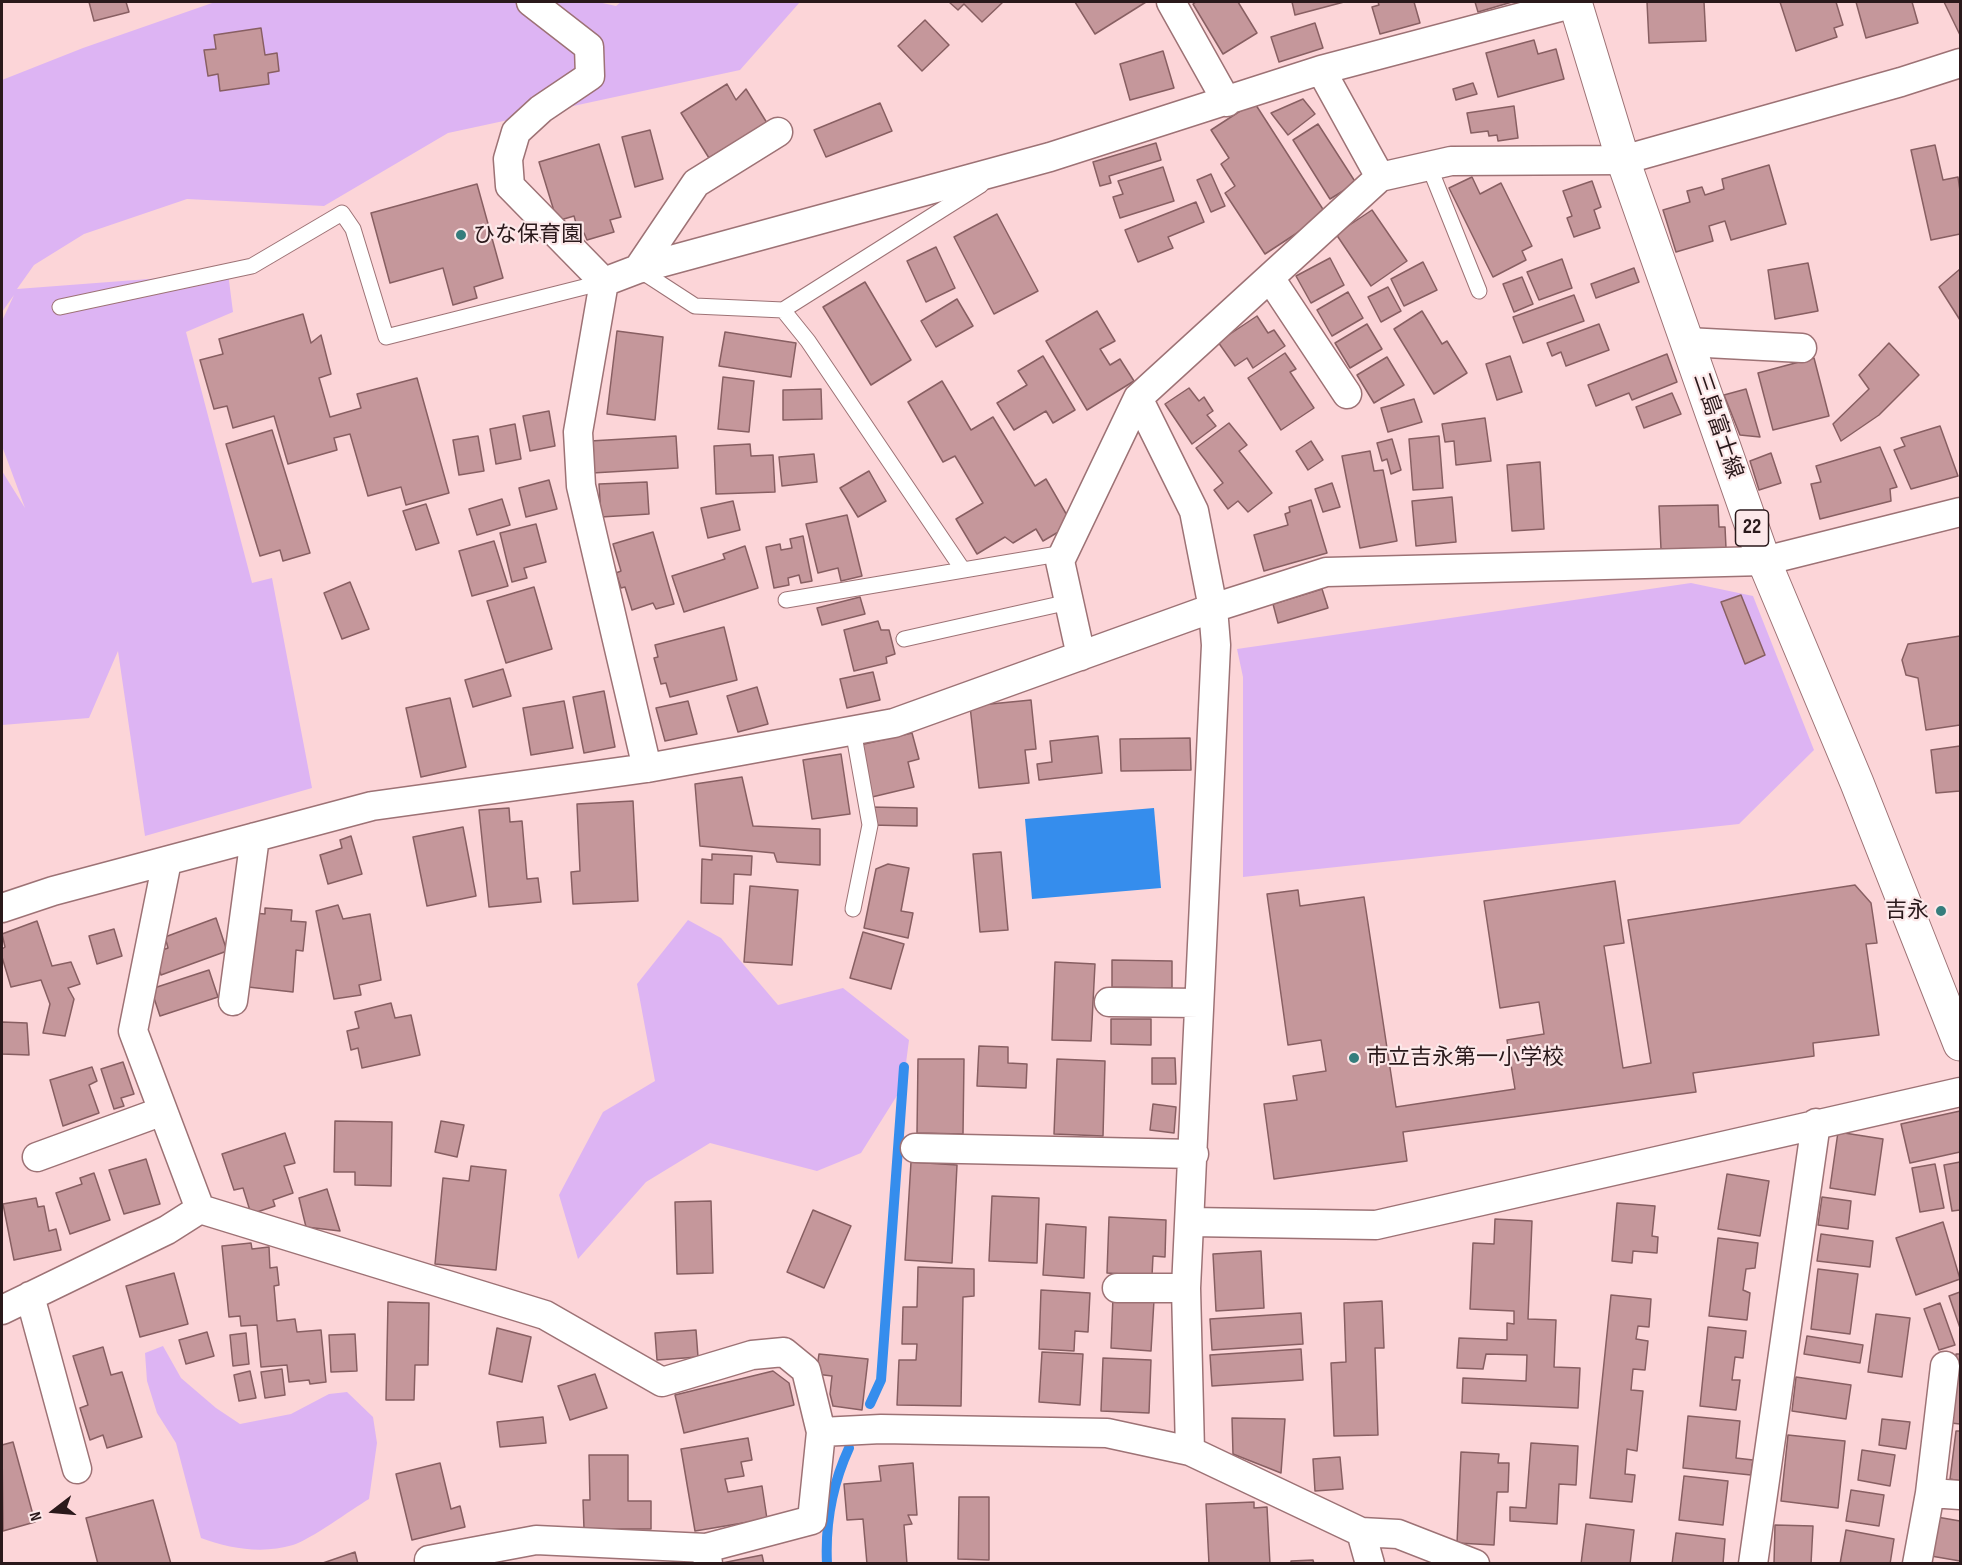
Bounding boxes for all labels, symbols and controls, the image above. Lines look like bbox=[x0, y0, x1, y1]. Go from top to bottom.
place label: ひな保育園 bbox=[473, 222, 583, 248]
marker: ひな保育園 bbox=[454, 228, 468, 242]
street label: 三島富士線 bbox=[1687, 370, 1747, 482]
road number: 22 bbox=[1736, 510, 1768, 546]
place label: 吉永 bbox=[1885, 898, 1929, 924]
marker: 吉永 bbox=[1934, 904, 1948, 918]
place label: 市立吉永第一小学校 bbox=[1366, 1045, 1564, 1071]
marker: 市立吉永第一小学校 bbox=[1347, 1051, 1361, 1065]
north arrow bbox=[24, 1481, 84, 1541]
text: N bbox=[26, 1509, 47, 1523]

